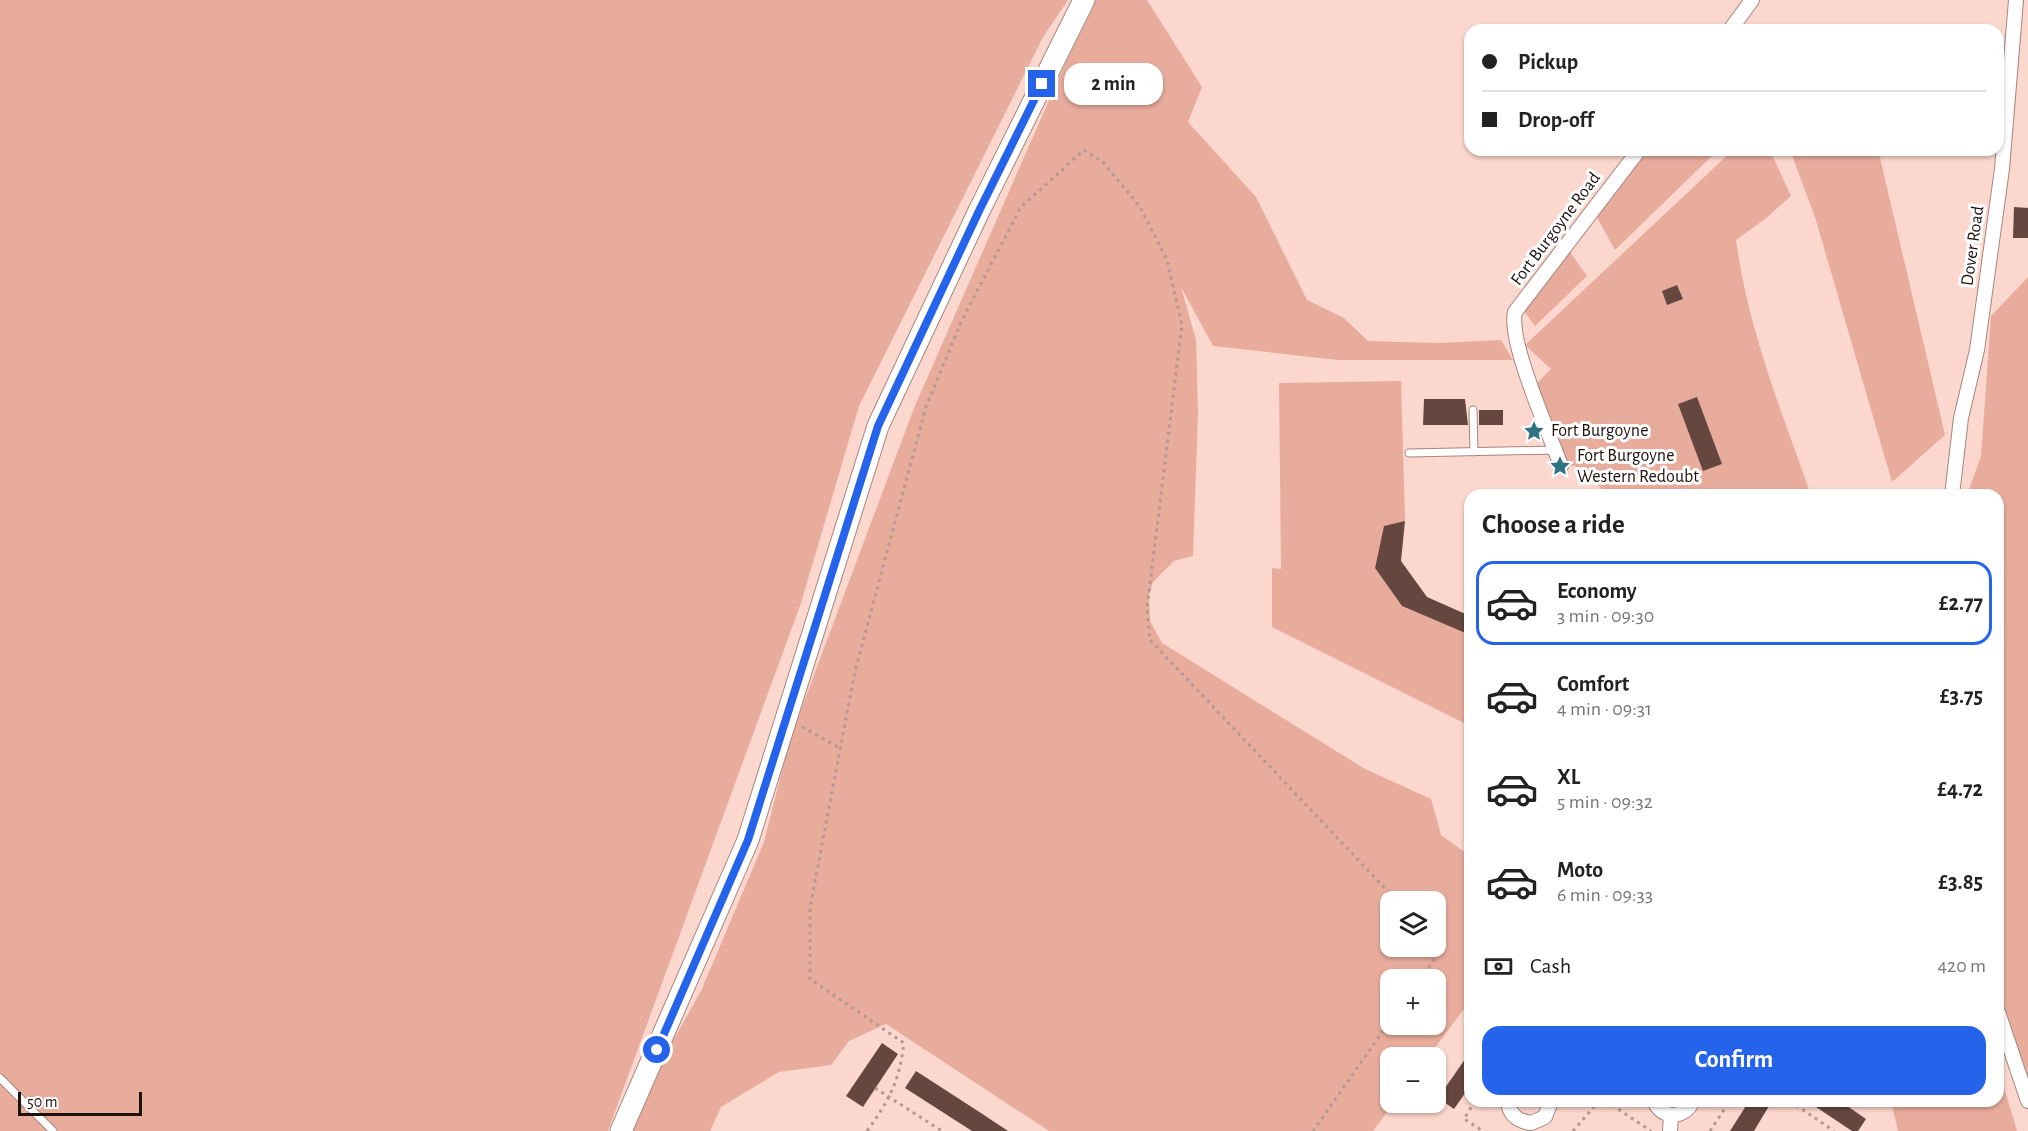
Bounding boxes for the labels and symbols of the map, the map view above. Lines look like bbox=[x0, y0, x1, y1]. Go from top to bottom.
callout: 2 min bbox=[1063, 63, 1162, 105]
route end bbox=[1028, 70, 1055, 97]
street label: Fort Burgoyne Road bbox=[1508, 169, 1604, 289]
street label: Dover Road bbox=[1958, 205, 1988, 287]
place icon: Fort Burgoyne bbox=[1522, 419, 1546, 443]
place label: Fort Burgoyne bbox=[1551, 422, 1648, 440]
place label: Fort Burgoyne Western Redoubt bbox=[1577, 447, 1699, 486]
place icon: Fort Burgoyne Western Redoubt bbox=[1548, 454, 1572, 478]
route start bbox=[643, 1036, 670, 1063]
scale bar bbox=[18, 1089, 142, 1116]

